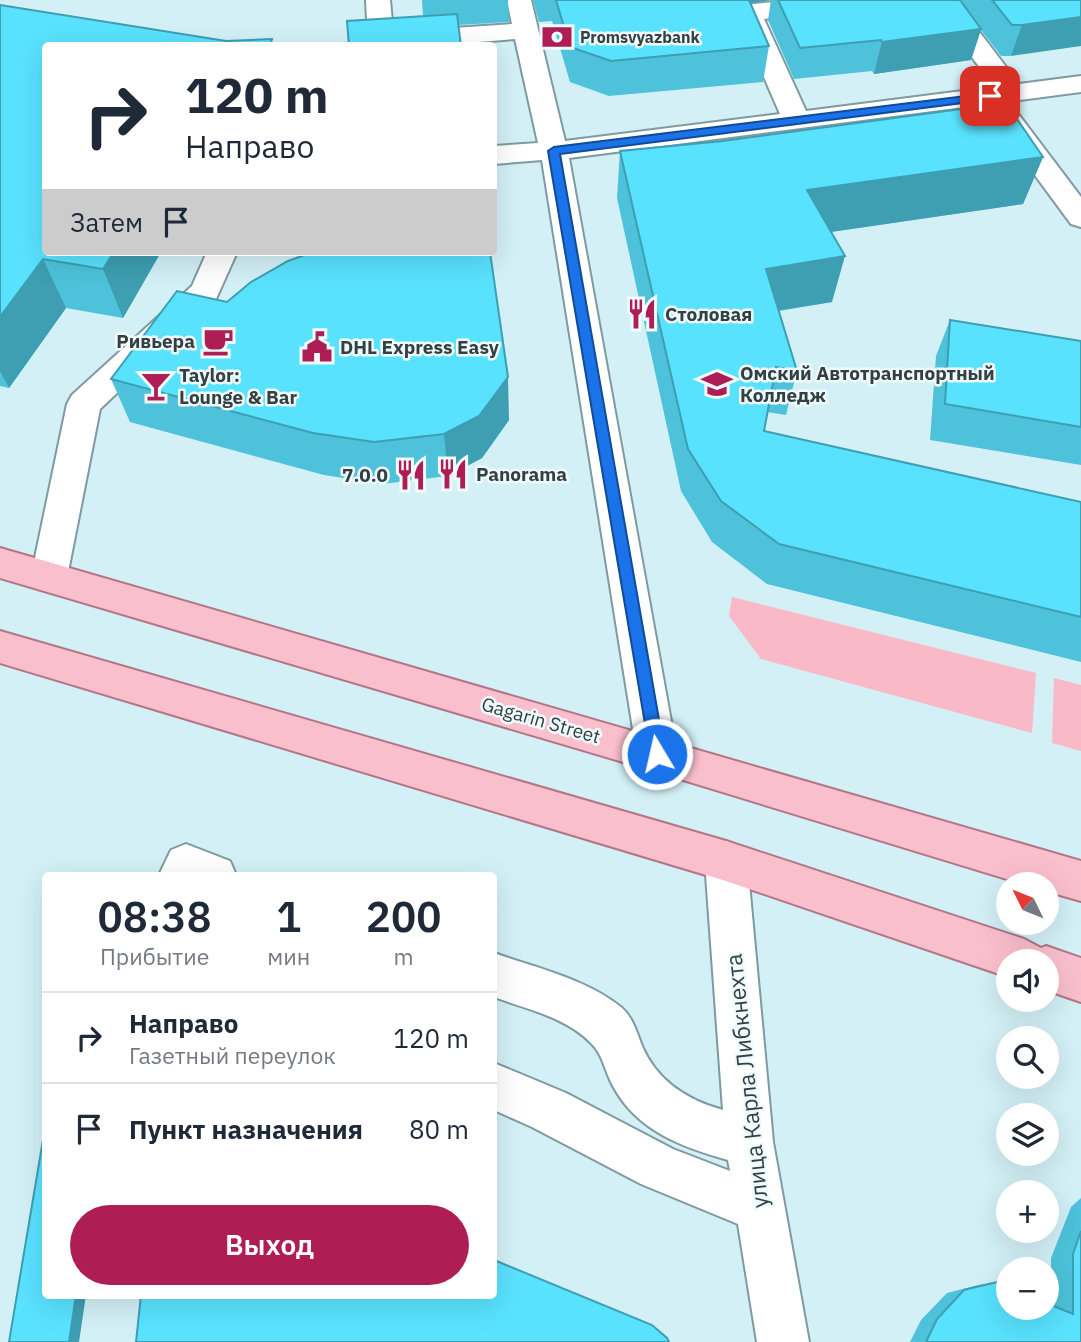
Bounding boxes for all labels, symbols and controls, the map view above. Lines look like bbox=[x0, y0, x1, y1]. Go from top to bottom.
bank icon: Promsvyazbank bbox=[540, 20, 574, 54]
place label: Promsvyazbank bbox=[580, 27, 701, 47]
text: 120 m bbox=[185, 63, 329, 126]
pin bbox=[960, 66, 1020, 126]
icon: right bbox=[70, 70, 161, 161]
icon: arrive bbox=[971, 77, 1009, 115]
text: Направо bbox=[185, 125, 314, 167]
icon: arrive bbox=[157, 203, 195, 241]
text: Затем bbox=[70, 205, 143, 239]
restaurant icon: Столовая bbox=[625, 297, 659, 331]
place label: Столовая bbox=[665, 302, 752, 326]
cafe icon: Ривьера bbox=[201, 324, 235, 358]
place label: Ривьера bbox=[116, 329, 195, 353]
public building icon: DHL Express Easy bbox=[300, 330, 334, 364]
place label: DHL Express Easy bbox=[340, 335, 500, 359]
place label: Омский Автотранспортный Колледж bbox=[740, 361, 995, 407]
place label: Taylor: Lounge & Bar bbox=[179, 363, 297, 409]
school or university icon: Омский Автотранспортный Колледж bbox=[700, 367, 734, 401]
bar icon: Taylor: Lounge & Bar bbox=[139, 369, 173, 403]
restaurant icon: Panorama bbox=[436, 457, 470, 491]
restaurant icon: 7.0.0 bbox=[394, 458, 428, 492]
place label: Panorama bbox=[476, 462, 567, 486]
place label: 7.0.0 bbox=[342, 463, 388, 487]
street label: Gagarin Street bbox=[479, 692, 603, 748]
position arrow bbox=[620, 717, 694, 791]
north arrow bbox=[996, 872, 1059, 934]
map controls bbox=[996, 872, 1059, 1320]
text: 08:38 bbox=[98, 889, 212, 944]
text: 1 bbox=[276, 889, 301, 944]
text: 200 bbox=[366, 889, 441, 944]
text: Прибытие bbox=[100, 941, 209, 971]
text: мин bbox=[267, 941, 310, 971]
text: m bbox=[394, 941, 414, 971]
button: sound bbox=[996, 949, 1059, 1012]
street label: улица Карла Либкнехта bbox=[718, 952, 774, 1210]
text: Направо bbox=[129, 1006, 238, 1040]
icon: right bbox=[70, 1019, 108, 1057]
text: 120 m bbox=[393, 1021, 469, 1055]
button: search bbox=[996, 1026, 1059, 1089]
text: Газетный переулок bbox=[129, 1040, 336, 1070]
button: layers bbox=[996, 1103, 1059, 1166]
icon: arrive bbox=[70, 1110, 108, 1148]
text: Пункт назначения bbox=[129, 1112, 363, 1146]
text: 80 m bbox=[409, 1112, 469, 1146]
button: + bbox=[996, 1180, 1059, 1243]
button: Выход bbox=[70, 1205, 469, 1285]
button: − bbox=[996, 1257, 1059, 1320]

